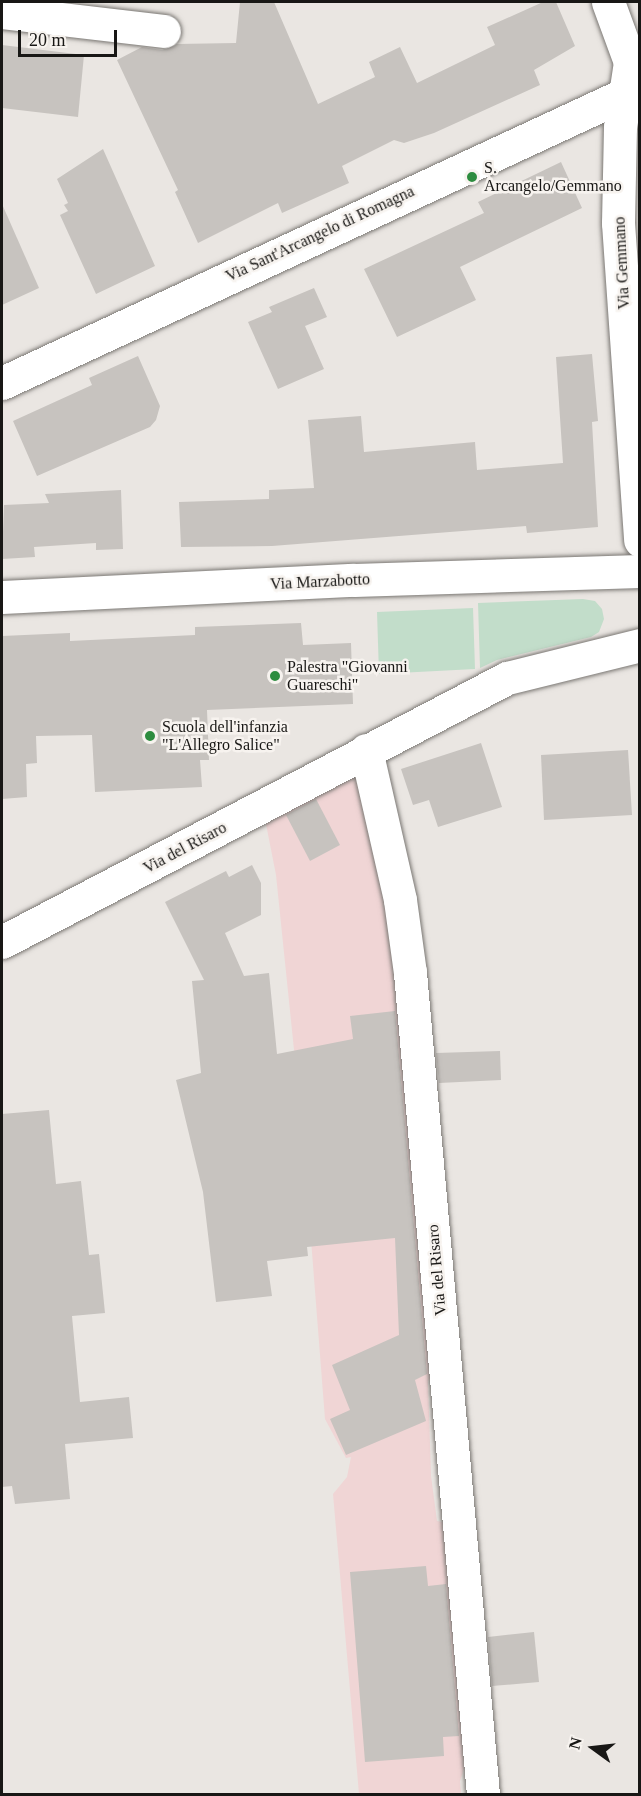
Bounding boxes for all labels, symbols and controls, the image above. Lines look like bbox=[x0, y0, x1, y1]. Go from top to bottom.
scale bar bbox=[21, 18, 120, 56]
text: 20 m bbox=[29, 30, 66, 50]
place label: S. Arcangelo/Gemmano bbox=[484, 158, 622, 196]
marker: S. Arcangelo/Gemmano bbox=[465, 170, 479, 184]
street label: Via Sant'Arcangelo di Romagna bbox=[223, 182, 417, 286]
street label: Via Gemmano bbox=[610, 216, 634, 310]
street label: Via Marzabotto bbox=[270, 570, 370, 594]
place label: Palestra "Giovanni Guareschi" bbox=[287, 657, 408, 695]
marker: Palestra "Giovanni Guareschi" bbox=[268, 669, 282, 683]
place label: Scuola dell'infanzia "L'Allegro Salice" bbox=[162, 717, 288, 755]
marker: Scuola dell'infanzia "L'Allegro Salice" bbox=[143, 729, 157, 743]
street label: Via del Risaro bbox=[140, 818, 230, 878]
street label: Via del Risaro bbox=[423, 1224, 451, 1316]
north arrow bbox=[563, 1718, 623, 1778]
text: N bbox=[565, 1735, 585, 1751]

